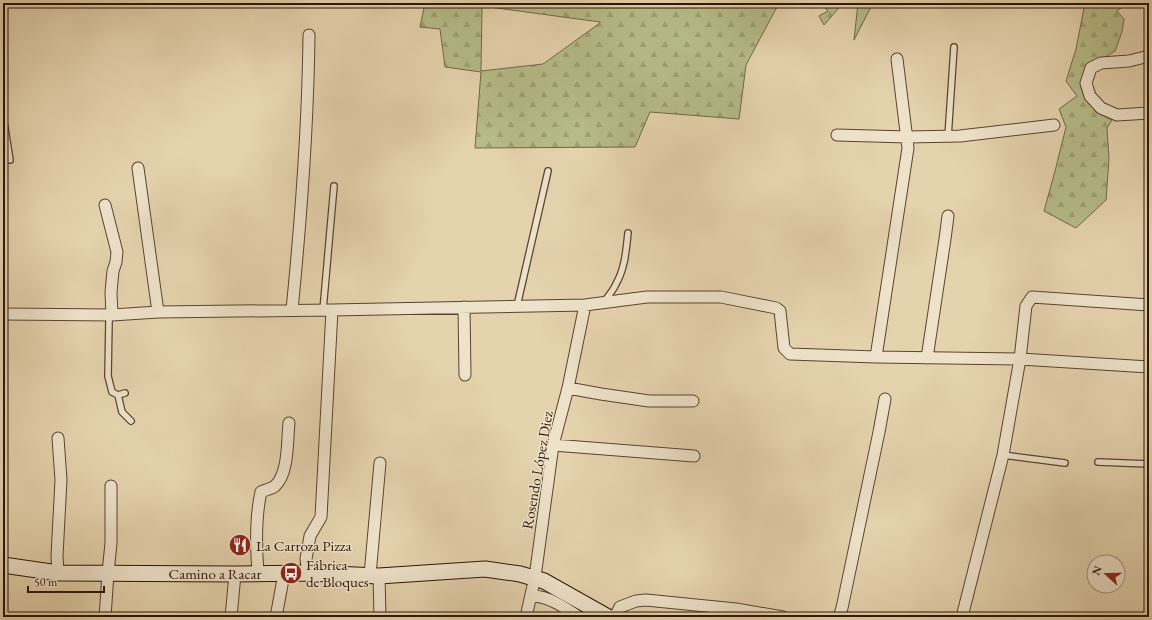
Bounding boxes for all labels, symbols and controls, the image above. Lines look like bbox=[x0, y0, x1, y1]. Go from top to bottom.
street label: Rosendo López Diez bbox=[517, 409, 557, 531]
restaurant icon: La Carroza Pizza bbox=[227, 532, 253, 558]
place label: La Carroza Pizza bbox=[256, 536, 352, 555]
north arrow bbox=[1086, 554, 1126, 594]
place label: Fábrica de Bloques bbox=[306, 555, 369, 591]
bus stop icon: Fábrica de Bloques bbox=[278, 560, 304, 586]
street label: Camino a Racar bbox=[169, 564, 261, 583]
text: N bbox=[1089, 564, 1105, 577]
scale bar bbox=[28, 568, 104, 594]
text: 50 m bbox=[34, 574, 58, 590]

